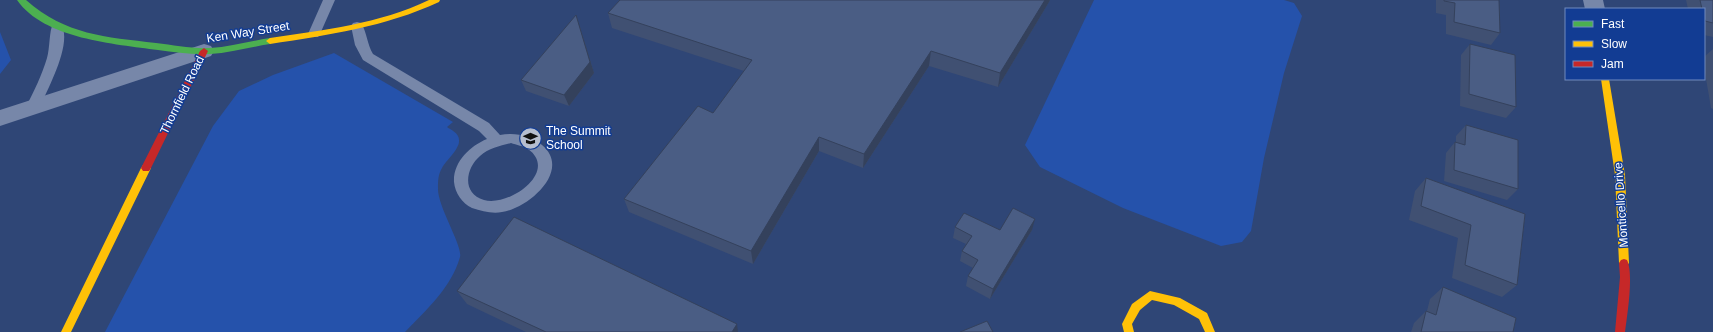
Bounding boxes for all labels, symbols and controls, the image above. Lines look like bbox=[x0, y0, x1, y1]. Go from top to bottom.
legend bbox=[1565, 8, 1705, 80]
text: Fast bbox=[1601, 17, 1625, 31]
street label: Ken Way Street bbox=[206, 18, 291, 45]
text: Slow bbox=[1601, 37, 1627, 51]
street label: Thornfield Road bbox=[157, 54, 207, 136]
text: Jam bbox=[1601, 57, 1624, 71]
place label: The Summit School bbox=[546, 124, 611, 152]
school or university icon: The Summit School bbox=[517, 125, 543, 151]
street label: Monticello Drive bbox=[1611, 162, 1631, 248]

